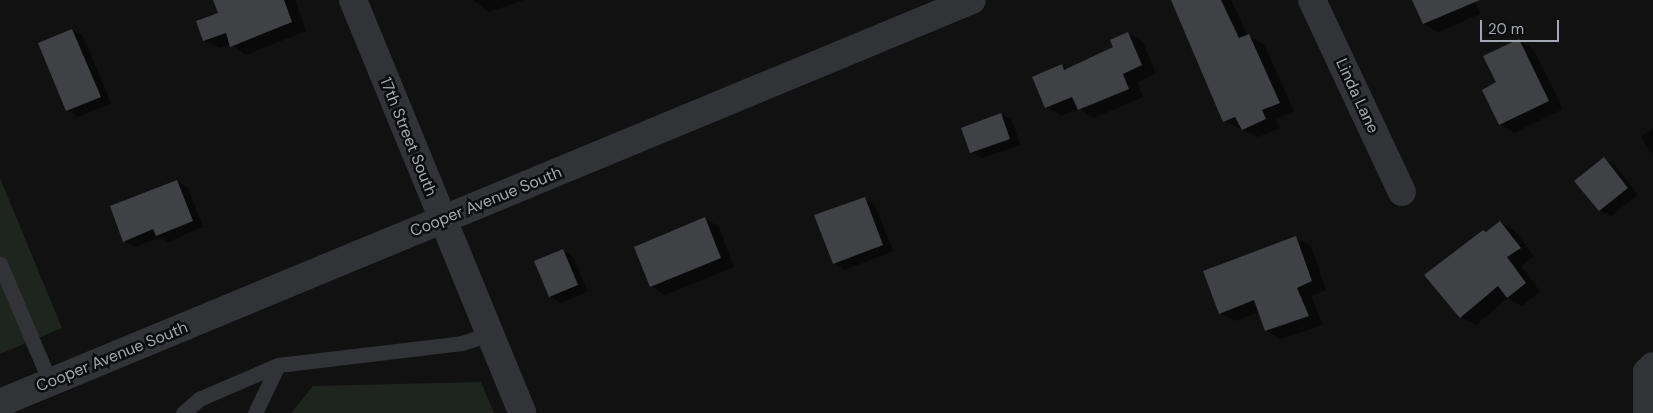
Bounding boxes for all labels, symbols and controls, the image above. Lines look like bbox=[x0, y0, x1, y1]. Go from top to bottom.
scale bar bbox=[1483, 10, 1562, 42]
text: 20 m bbox=[1488, 19, 1524, 39]
street label: Linda Lane bbox=[1331, 56, 1383, 136]
street label: 17th Street South bbox=[375, 75, 441, 199]
street label: Cooper Avenue South bbox=[407, 163, 565, 241]
street label: Cooper Avenue South bbox=[33, 318, 191, 396]

